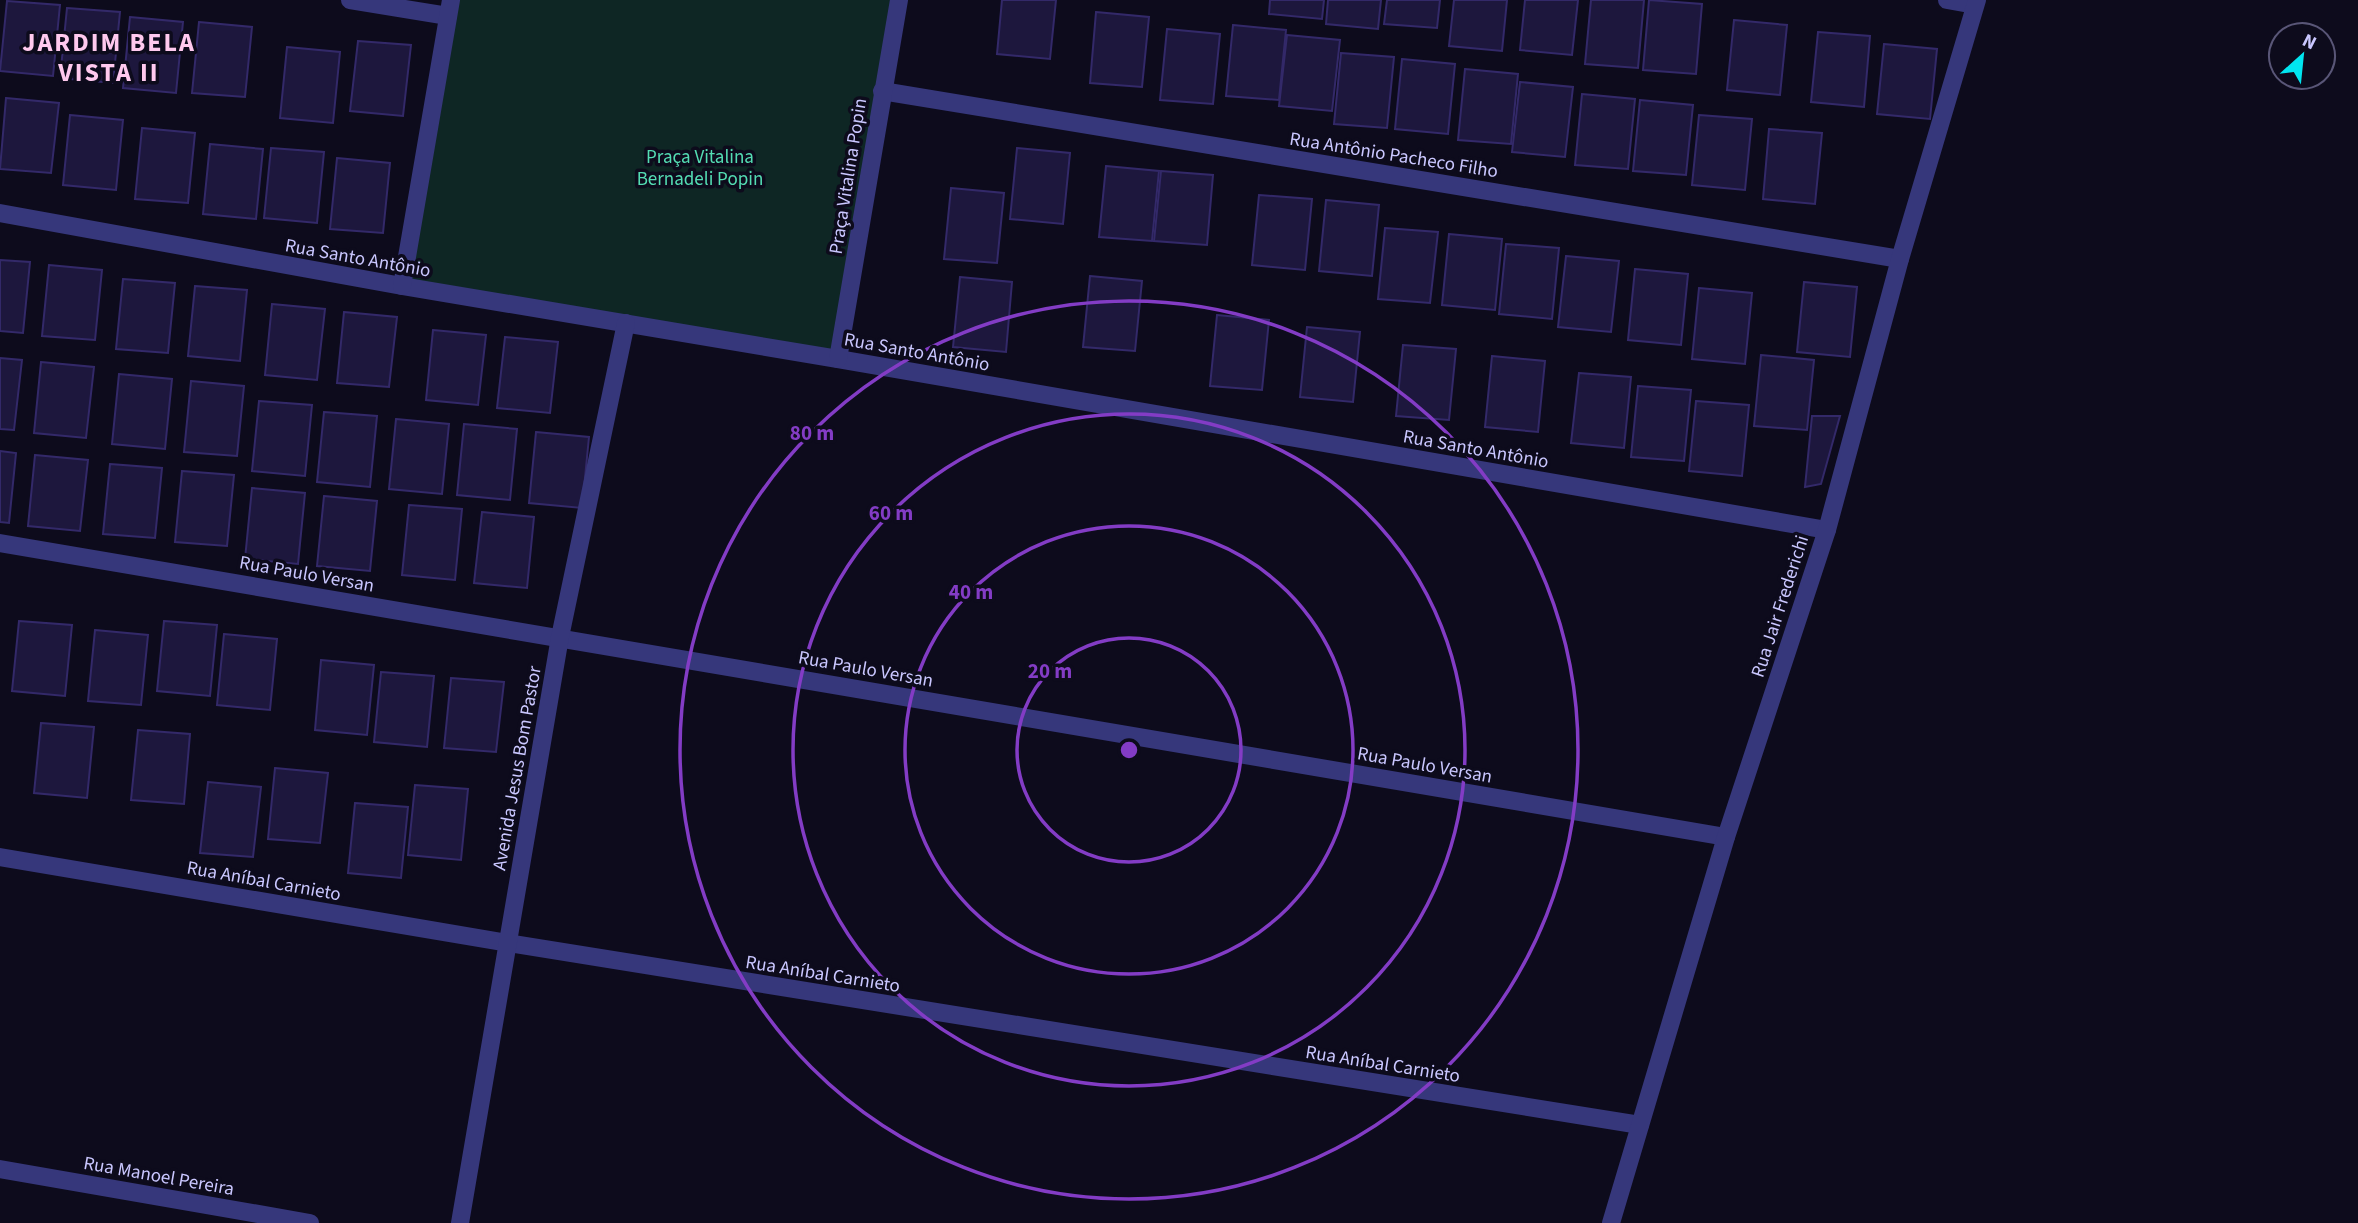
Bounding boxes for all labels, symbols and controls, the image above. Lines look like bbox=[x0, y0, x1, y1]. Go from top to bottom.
north arrow bbox=[2267, 21, 2337, 91]
district label: JARDIM BELA VISTA II bbox=[22, 24, 196, 91]
text: N bbox=[2297, 27, 2321, 57]
street label: Praça Vitalina Popin bbox=[823, 96, 874, 256]
street label: Rua Antônio Pacheco Filho bbox=[1288, 126, 1500, 185]
park label: Praça Vitalina Bernadeli Popin bbox=[637, 144, 763, 193]
street label: Rua Santo Antônio bbox=[283, 232, 433, 285]
street label: Rua Santo Antônio bbox=[842, 326, 992, 379]
text: 80 m bbox=[790, 418, 834, 448]
street label: Rua Santo Antônio bbox=[1401, 423, 1551, 476]
text: 60 m bbox=[869, 498, 913, 528]
street label: Rua Jair Frederichi bbox=[1745, 532, 1816, 681]
street label: Rua Paulo Versan bbox=[237, 549, 376, 600]
text: 40 m bbox=[949, 577, 993, 607]
street label: Rua Paulo Versan bbox=[796, 644, 935, 695]
text: 20 m bbox=[1028, 656, 1072, 686]
street label: Avenida Jesus Bom Pastor bbox=[486, 664, 549, 873]
centre of rings bbox=[1117, 738, 1141, 762]
street label: Rua Paulo Versan bbox=[1355, 740, 1494, 791]
street label: Rua Aníbal Carnieto bbox=[185, 855, 343, 908]
street label: Rua Aníbal Carnieto bbox=[744, 949, 902, 1000]
street label: Rua Aníbal Carnieto bbox=[1304, 1039, 1462, 1090]
street label: Rua Manoel Pereira bbox=[81, 1150, 236, 1203]

